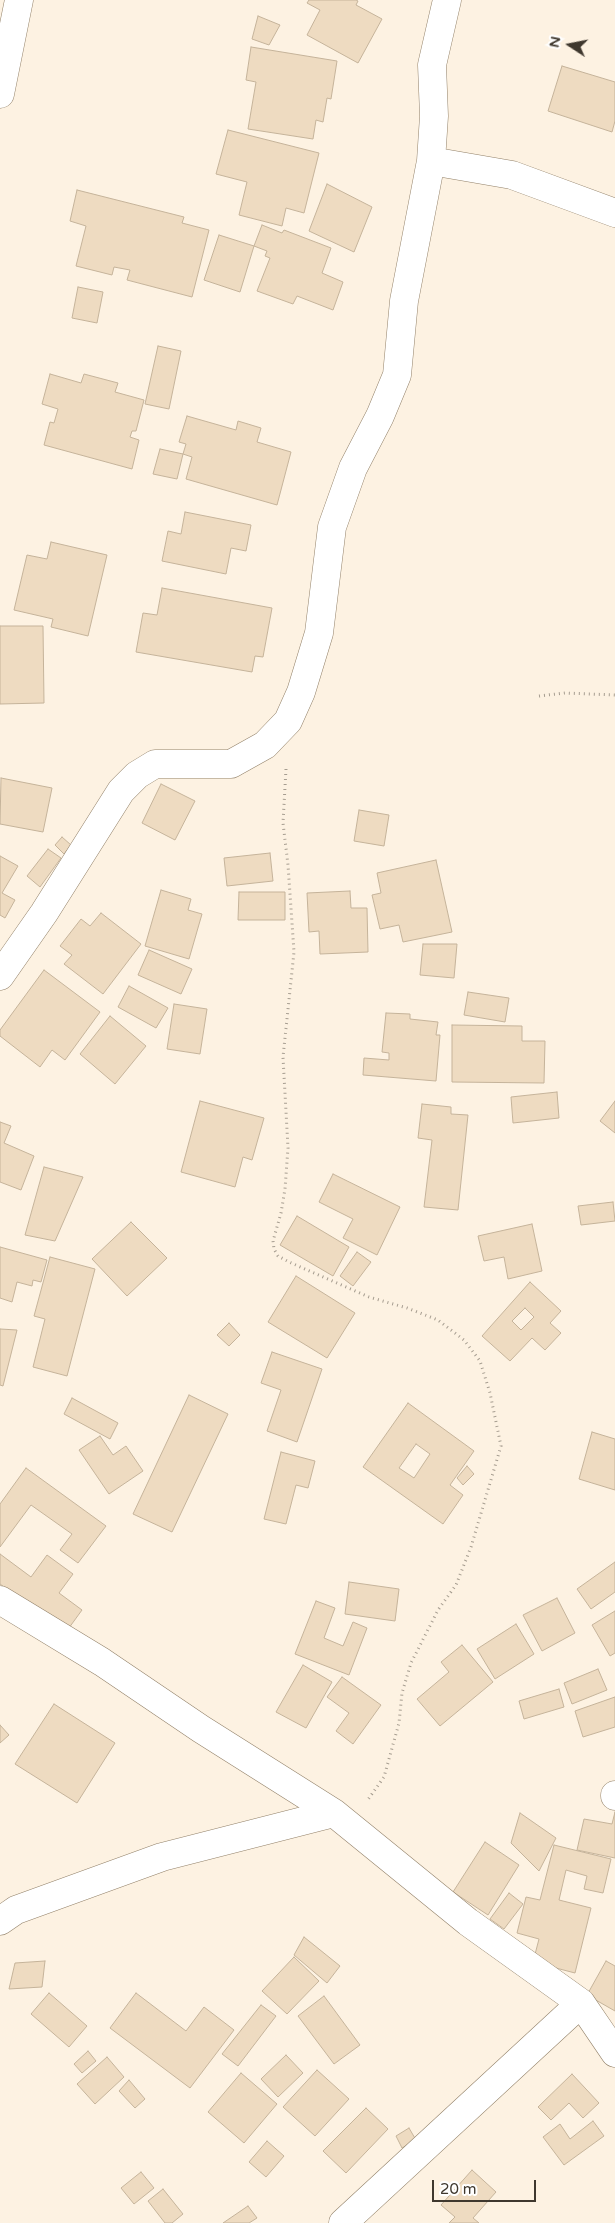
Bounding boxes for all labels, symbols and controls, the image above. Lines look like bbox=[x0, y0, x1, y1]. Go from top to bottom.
north arrow bbox=[545, 20, 595, 70]
text: N bbox=[545, 35, 564, 49]
scale bar bbox=[435, 2170, 539, 2202]
text: 20 m bbox=[440, 2180, 477, 2198]

